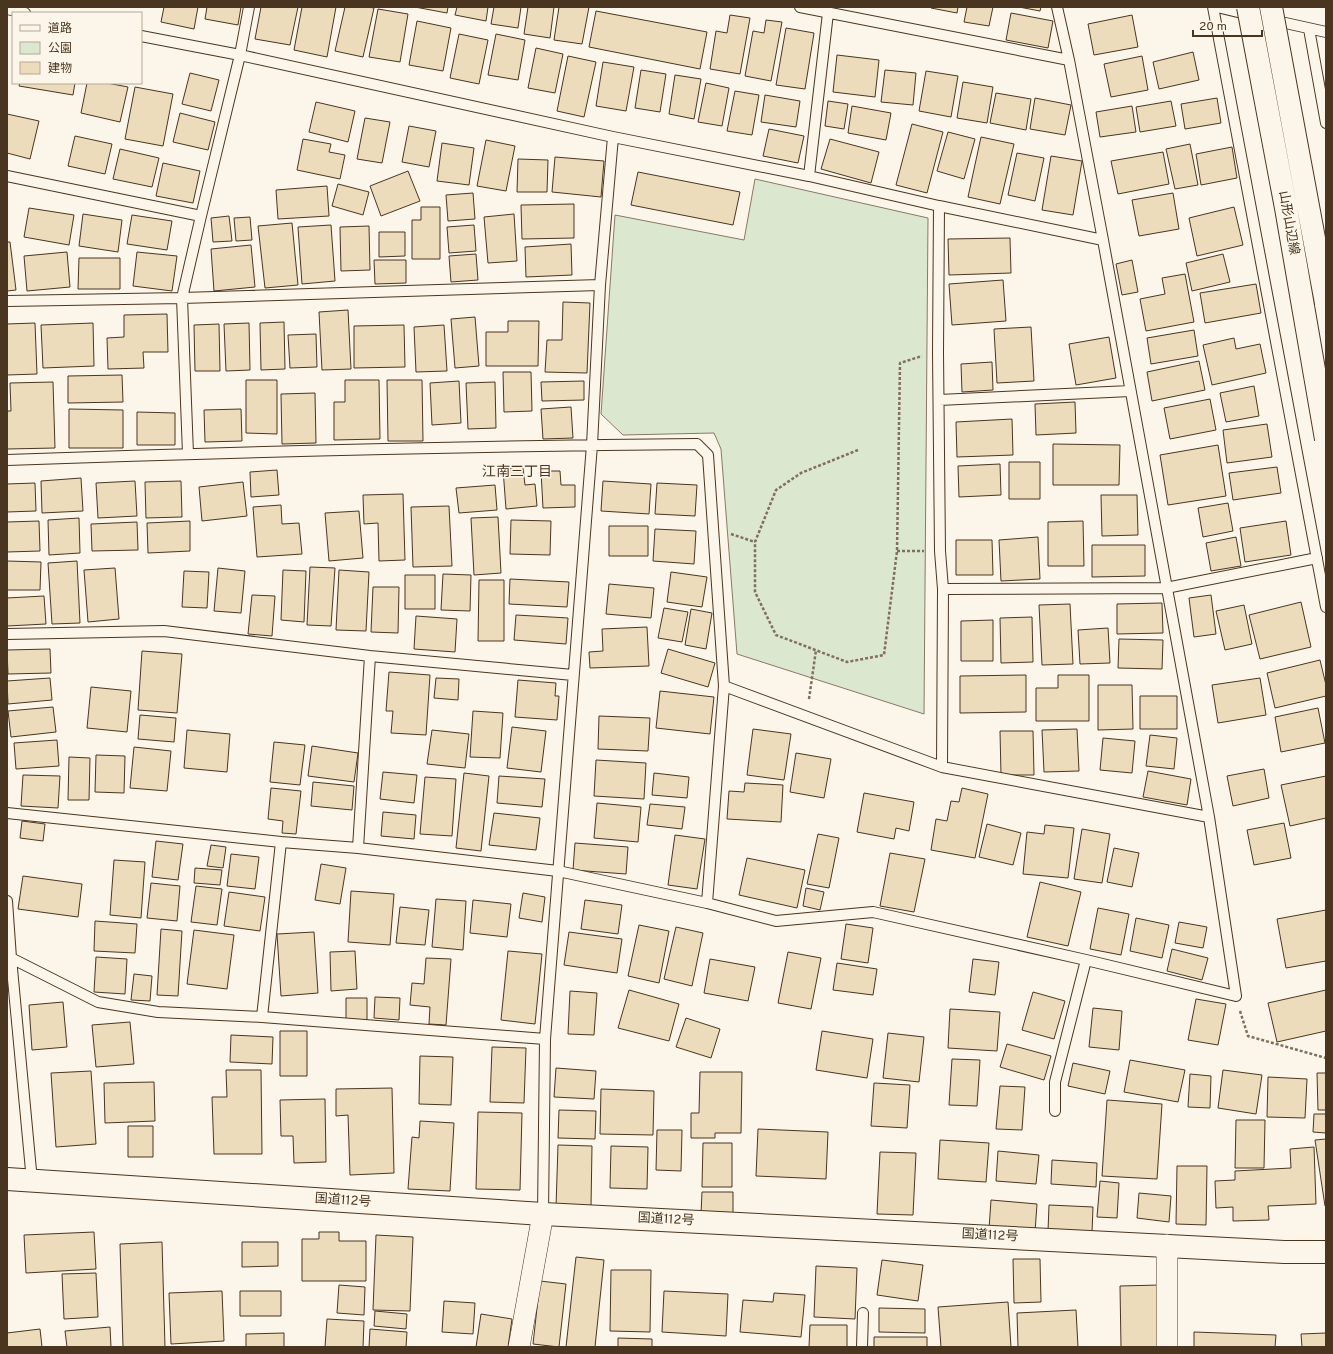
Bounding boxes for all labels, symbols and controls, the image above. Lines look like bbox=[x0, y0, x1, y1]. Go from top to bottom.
legend bbox=[12, 12, 142, 84]
scale bar bbox=[1193, 12, 1262, 38]
text: 20 m bbox=[1199, 19, 1227, 35]
text: 道路 bbox=[48, 21, 72, 37]
text: 公園 bbox=[48, 41, 72, 57]
text: 建物 bbox=[48, 61, 72, 77]
street label: 山形山辺線 bbox=[1274, 189, 1303, 256]
district label: 江南三丁目 bbox=[482, 464, 552, 481]
street label: 国道112号 bbox=[314, 1191, 372, 1211]
street label: 国道112号 bbox=[637, 1211, 695, 1229]
street label: 国道112号 bbox=[961, 1227, 1019, 1245]

